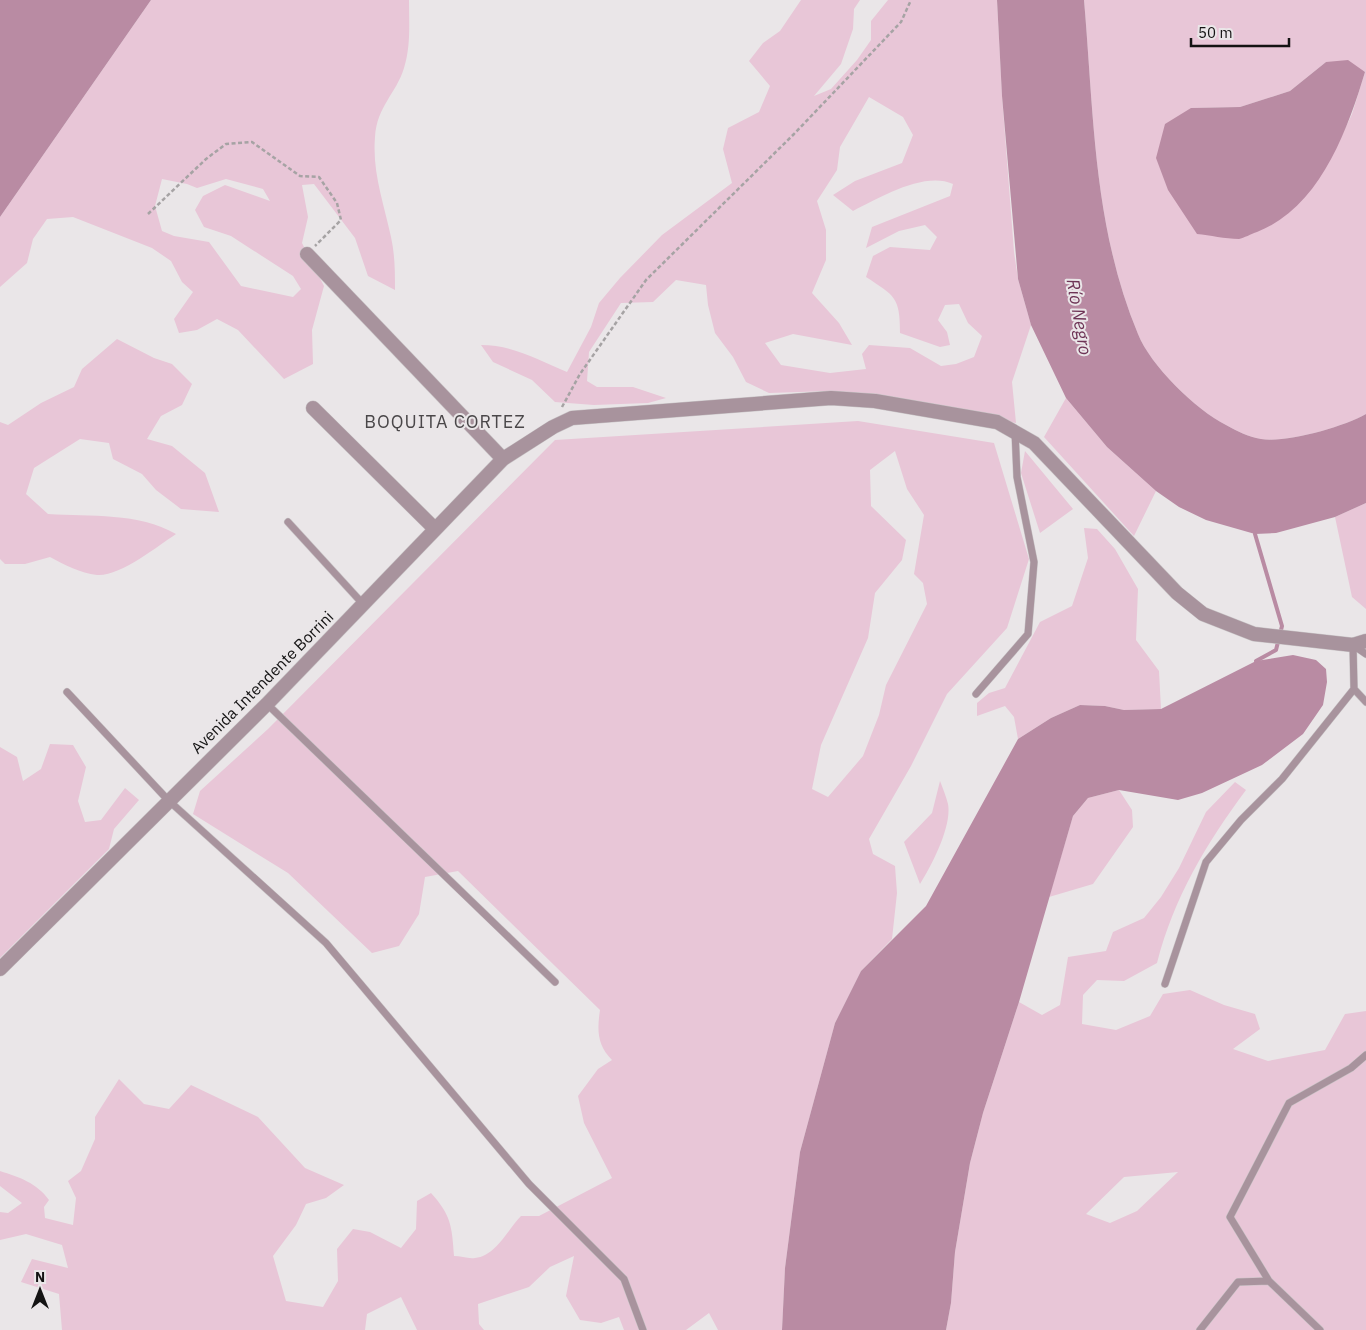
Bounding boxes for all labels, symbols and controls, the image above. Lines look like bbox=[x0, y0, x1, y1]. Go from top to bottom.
scale bar bbox=[1191, 15, 1288, 47]
text: 50 m bbox=[1198, 23, 1233, 42]
water label: Río Negro bbox=[1061, 277, 1098, 357]
district label: BOQUITA CORTEZ bbox=[364, 410, 526, 433]
street label: Avenida Intendente Borrini bbox=[186, 606, 338, 758]
north arrow bbox=[15, 1265, 65, 1315]
text: N bbox=[35, 1268, 45, 1286]

